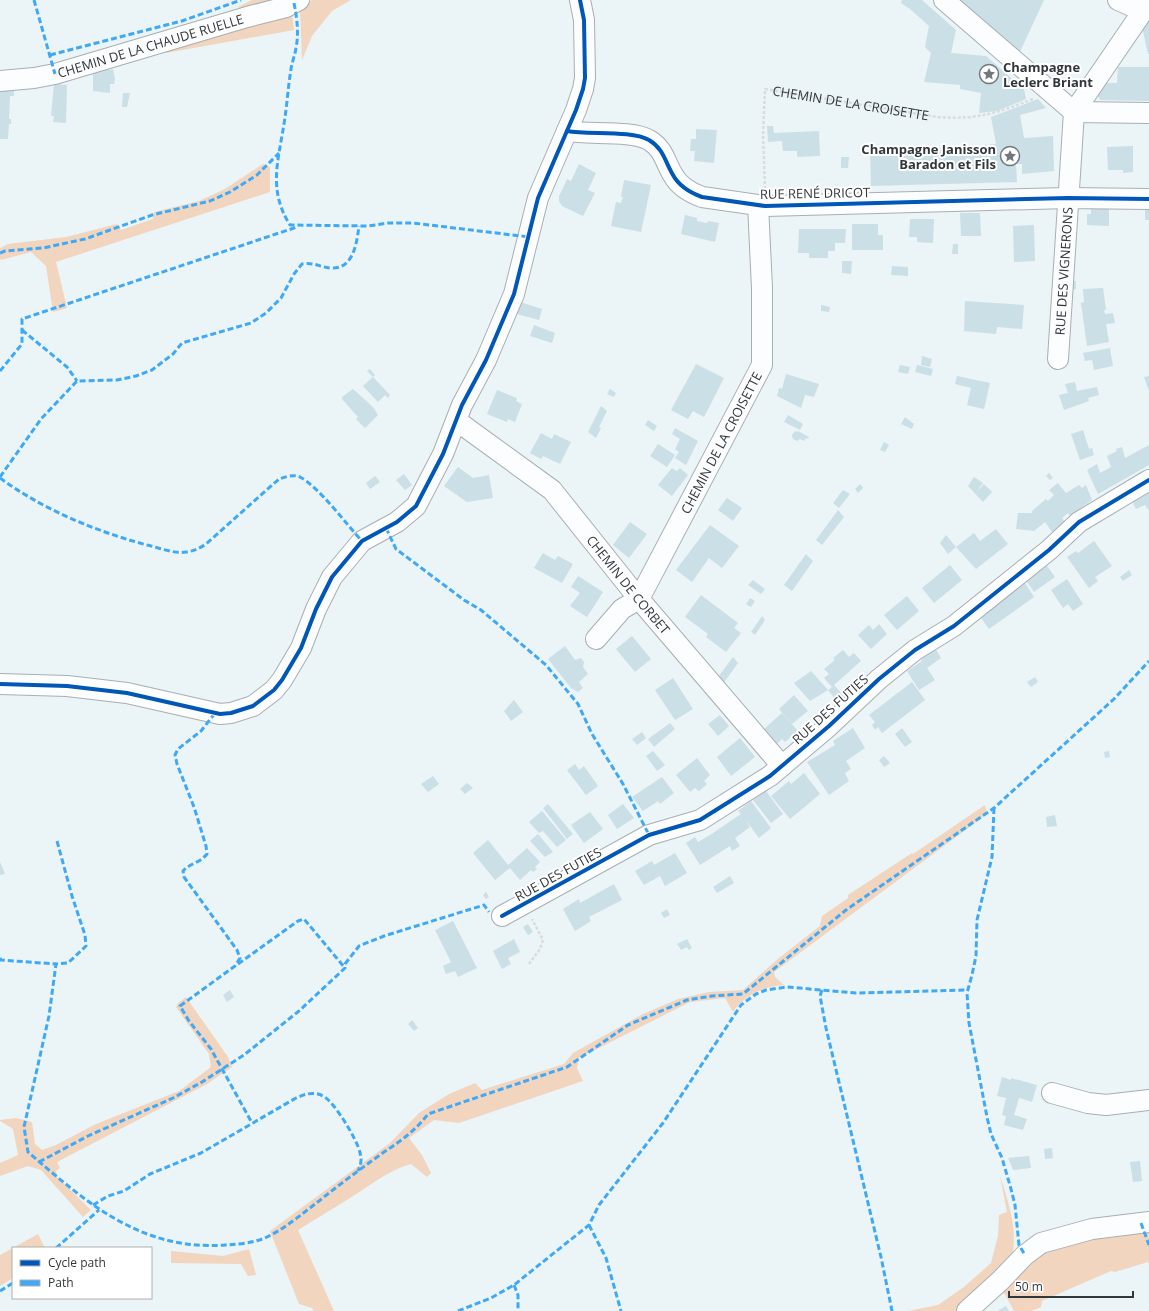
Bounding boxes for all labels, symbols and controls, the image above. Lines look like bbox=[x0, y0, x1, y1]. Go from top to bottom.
street label: CHEMIN DE LA CHAUDE RUELLE bbox=[55, 10, 246, 82]
place label: Champagne Leclerc Briant bbox=[1003, 58, 1093, 91]
place icon: Champagne Leclerc Briant bbox=[978, 63, 1000, 85]
street label: CHEMIN DE LA CROISETTE bbox=[771, 81, 930, 124]
place label: Champagne Janisson Baradon et Fils bbox=[861, 140, 996, 173]
place icon: Champagne Janisson Baradon et Fils bbox=[999, 145, 1021, 167]
street label: RUE RENÉ DRICOT bbox=[760, 183, 871, 203]
street label: RUE DES VIGNERONS bbox=[1051, 207, 1077, 336]
street label: CHEMIN DE LA CROISETTE bbox=[676, 369, 766, 517]
street label: CHEMIN DE CORBET bbox=[583, 531, 675, 639]
street label: RUE DES FUTIES bbox=[788, 670, 872, 748]
street label: RUE DES FUTIES bbox=[511, 843, 605, 905]
legend bbox=[12, 1247, 152, 1299]
text: Cycle path bbox=[48, 1254, 106, 1271]
scale bar bbox=[1009, 1273, 1133, 1299]
text: Path bbox=[48, 1274, 74, 1291]
text: 50 m bbox=[1015, 1278, 1043, 1295]

